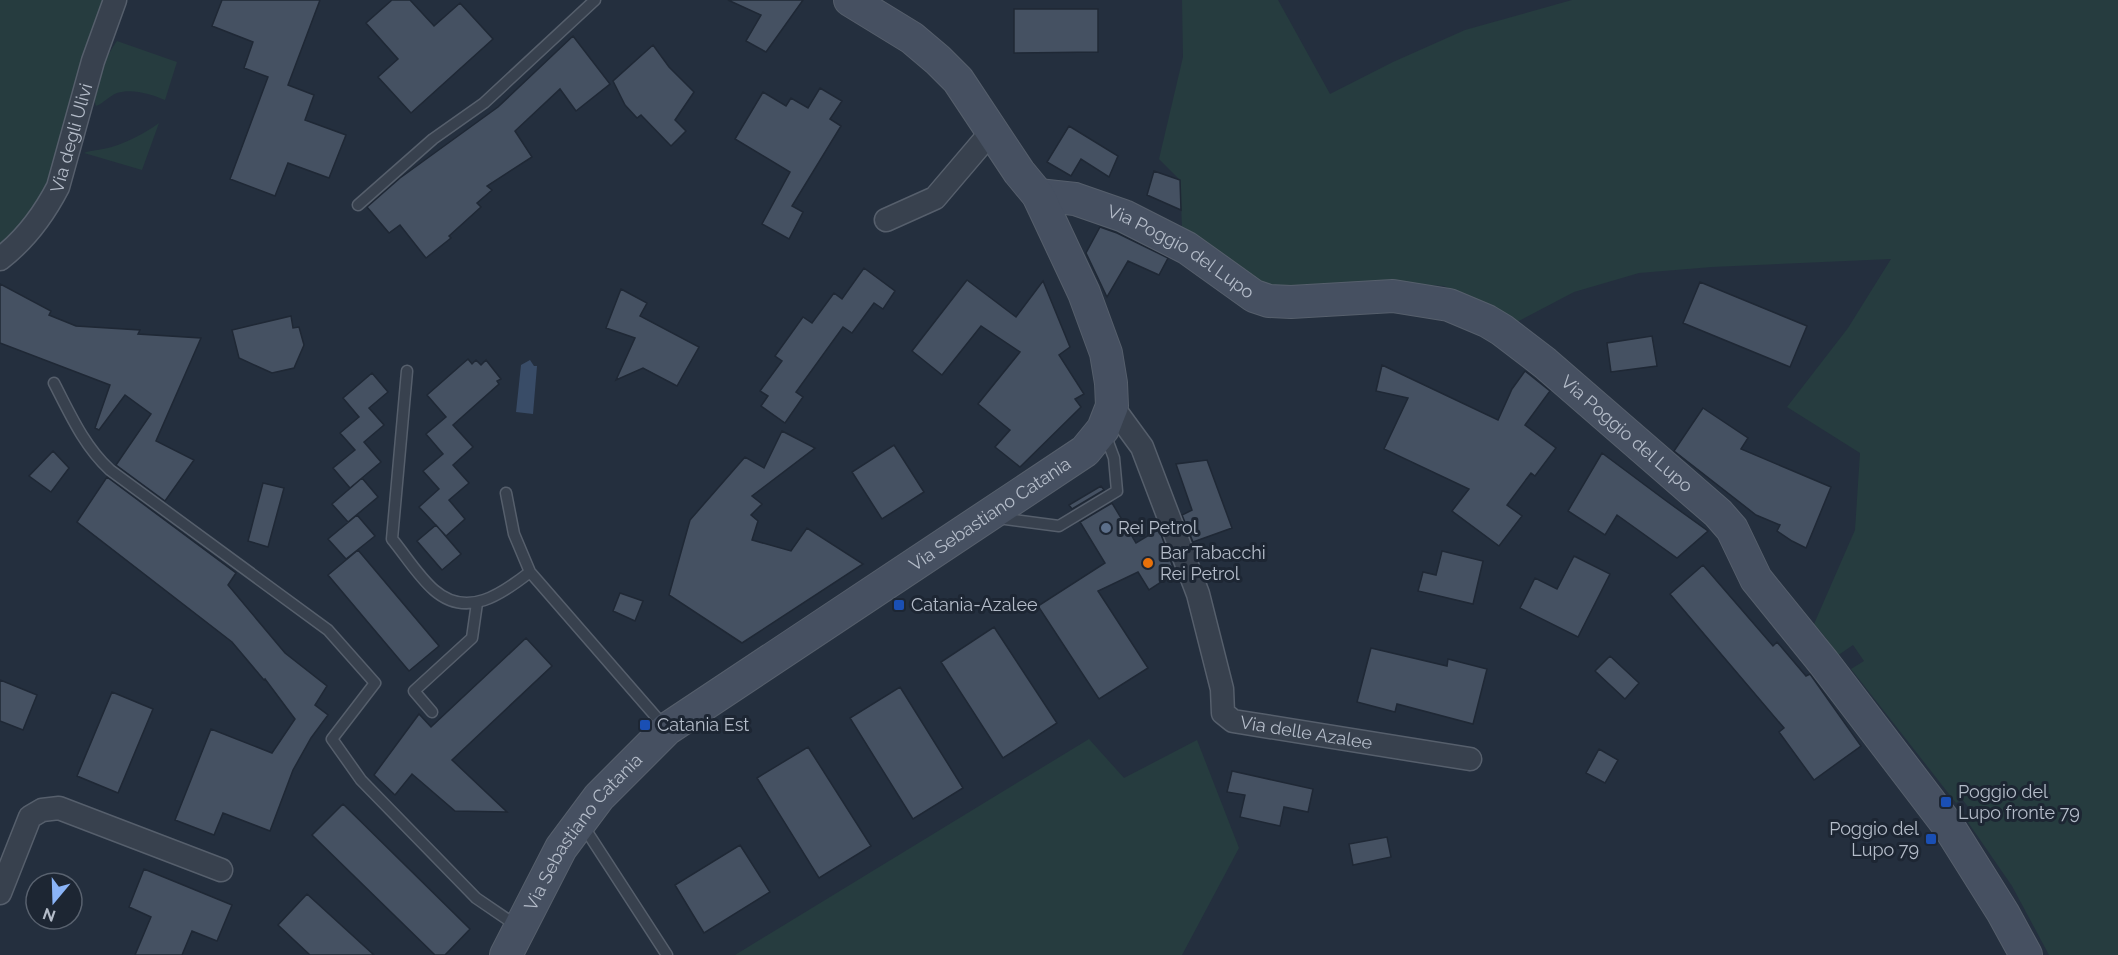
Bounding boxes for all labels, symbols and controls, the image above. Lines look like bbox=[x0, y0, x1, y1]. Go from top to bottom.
street label: Via degli Ulivi bbox=[46, 81, 96, 195]
street label: Via Poggio del Lupo bbox=[1105, 200, 1259, 303]
street label: Via Poggio del Lupo bbox=[1557, 371, 1697, 496]
street label: Via Sebastiano Catania bbox=[905, 453, 1074, 575]
place label: Rei Petrol bbox=[1118, 517, 1198, 538]
marker: Rei Petrol bbox=[1099, 521, 1113, 535]
place label: Bar Tabacchi Rei Petrol bbox=[1160, 542, 1266, 584]
marker: Bar Tabacchi Rei Petrol bbox=[1141, 556, 1155, 570]
place label: Catania-Azalee bbox=[911, 594, 1038, 615]
marker: Catania-Azalee bbox=[892, 598, 906, 612]
street label: Via delle Azalee bbox=[1239, 711, 1374, 753]
place label: Catania Est bbox=[657, 714, 749, 735]
marker: Catania Est bbox=[638, 718, 652, 732]
street label: Via Sebastiano Catania bbox=[520, 749, 646, 914]
place label: Poggio del Lupo fronte 79 bbox=[1958, 781, 2080, 823]
marker: Poggio del Lupo fronte 79 bbox=[1939, 795, 1953, 809]
place label: Poggio del Lupo 79 bbox=[1829, 818, 1919, 860]
marker: Poggio del Lupo 79 bbox=[1924, 832, 1938, 846]
north arrow bbox=[24, 871, 84, 931]
text: N bbox=[40, 904, 58, 926]

